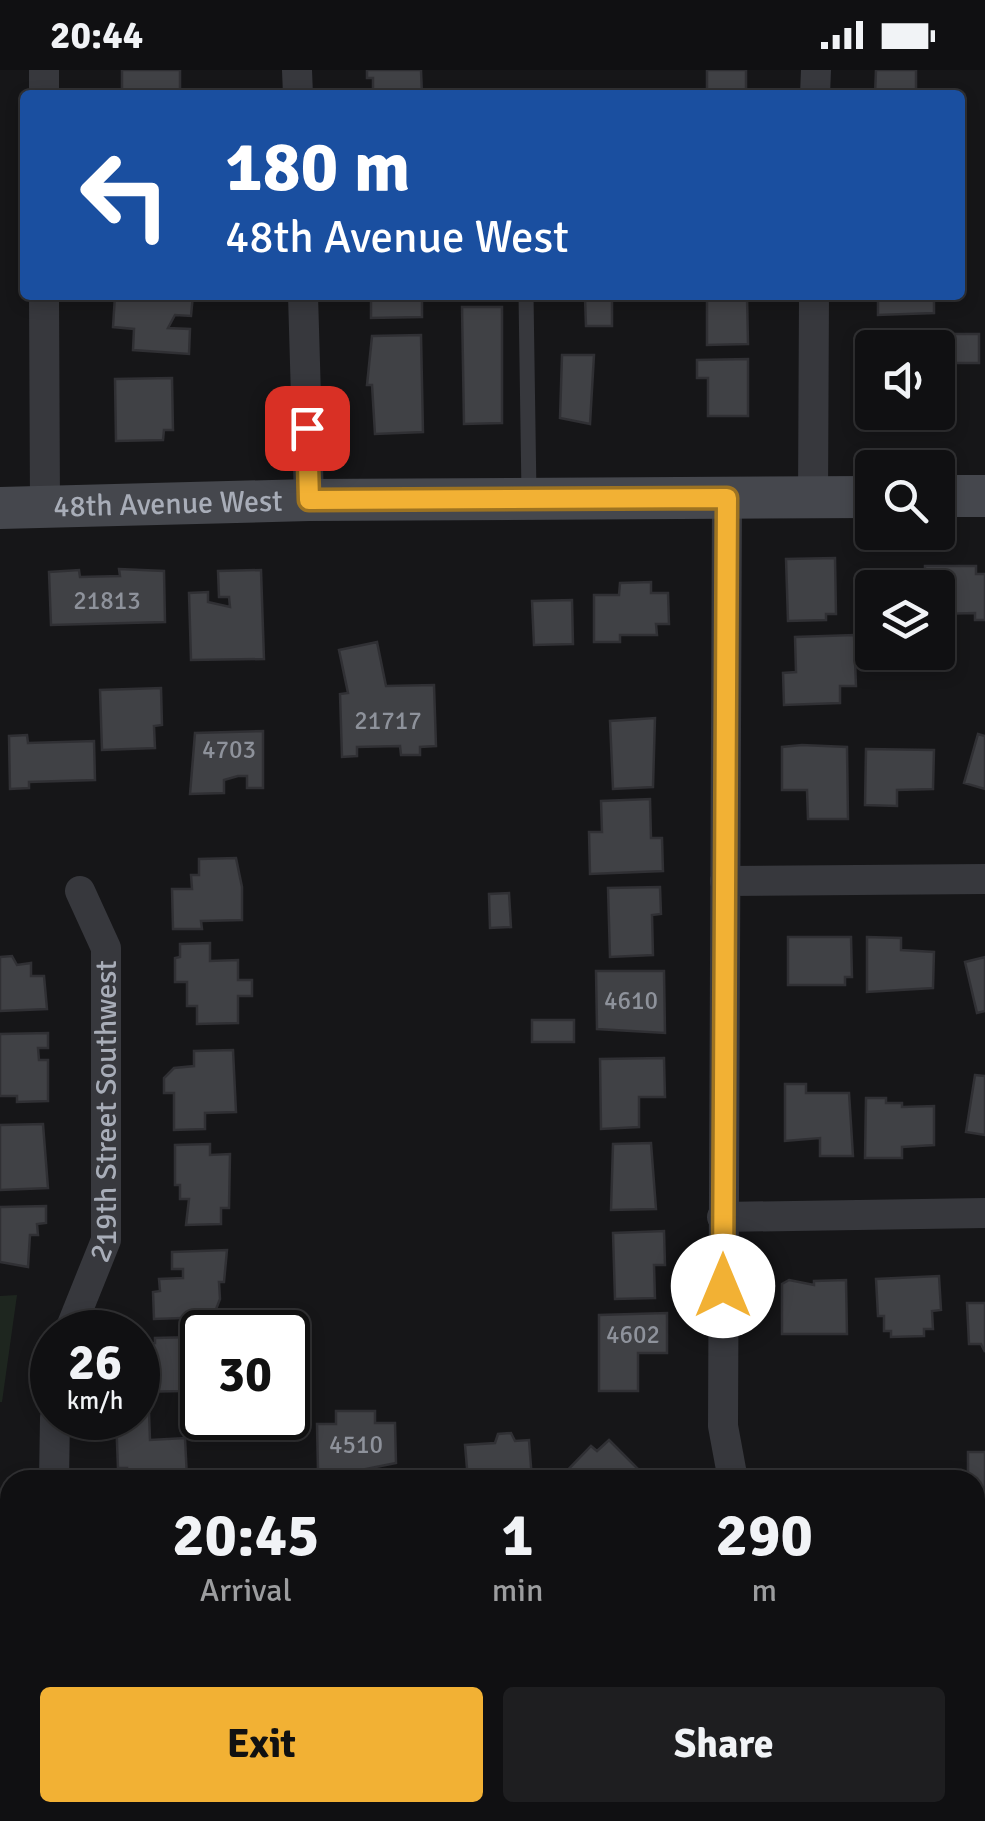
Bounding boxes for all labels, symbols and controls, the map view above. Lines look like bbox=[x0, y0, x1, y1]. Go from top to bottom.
text: 20:44 bbox=[50, 12, 143, 59]
text: 180 m bbox=[225, 124, 410, 210]
icon: left bbox=[60, 130, 190, 260]
text: 48th Avenue West bbox=[225, 210, 569, 265]
map controls bbox=[855, 330, 955, 670]
button: sound bbox=[855, 330, 955, 430]
pin bbox=[265, 386, 350, 471]
icon: arrive bbox=[280, 401, 335, 456]
button: search bbox=[855, 450, 955, 550]
street label: 48th Avenue West bbox=[53, 483, 283, 526]
button: layers bbox=[855, 570, 955, 670]
house number: 21813 bbox=[73, 585, 141, 616]
house number: 21717 bbox=[354, 705, 422, 736]
house number: 4703 bbox=[202, 734, 256, 765]
street label: 219th Street Southwest bbox=[81, 960, 125, 1268]
house number: 4610 bbox=[604, 985, 658, 1016]
position arrow bbox=[671, 1234, 775, 1338]
speed limit sign: 30 bbox=[180, 1310, 310, 1440]
house number: 4602 bbox=[606, 1319, 660, 1350]
text: 26 bbox=[68, 1332, 122, 1394]
text: km/h bbox=[67, 1385, 123, 1416]
house number: 4510 bbox=[329, 1429, 383, 1460]
text: 20:45 bbox=[172, 1499, 320, 1573]
text: 1 bbox=[501, 1499, 534, 1573]
text: 290 bbox=[716, 1499, 813, 1573]
text: Arrival bbox=[200, 1571, 292, 1610]
text: min bbox=[492, 1571, 543, 1610]
text: m bbox=[751, 1571, 777, 1610]
button: Exit bbox=[40, 1687, 483, 1802]
button: Share bbox=[503, 1687, 945, 1802]

